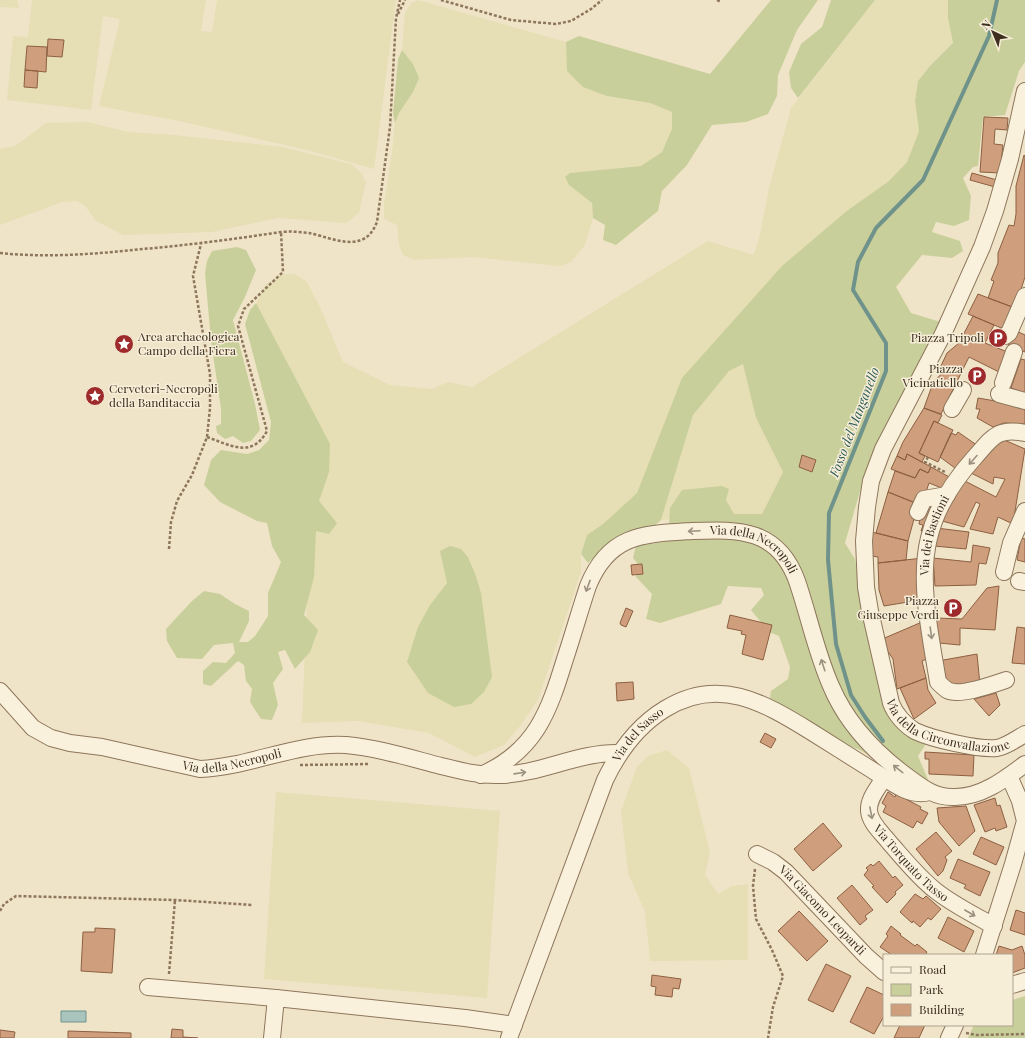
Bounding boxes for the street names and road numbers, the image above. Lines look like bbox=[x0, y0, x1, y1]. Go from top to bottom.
street label: Via dei Bastioni bbox=[916, 491, 952, 577]
street label: Via della Necropoli bbox=[709, 521, 802, 576]
street label: Via della Circonvallazione bbox=[883, 696, 1012, 755]
street label: Via del Sasso bbox=[607, 703, 667, 765]
street label: Via della Necropoli bbox=[180, 744, 283, 776]
street label: Via Torquato Tasso bbox=[870, 820, 952, 905]
street label: Via Giacomo Leopardi bbox=[776, 860, 870, 958]

